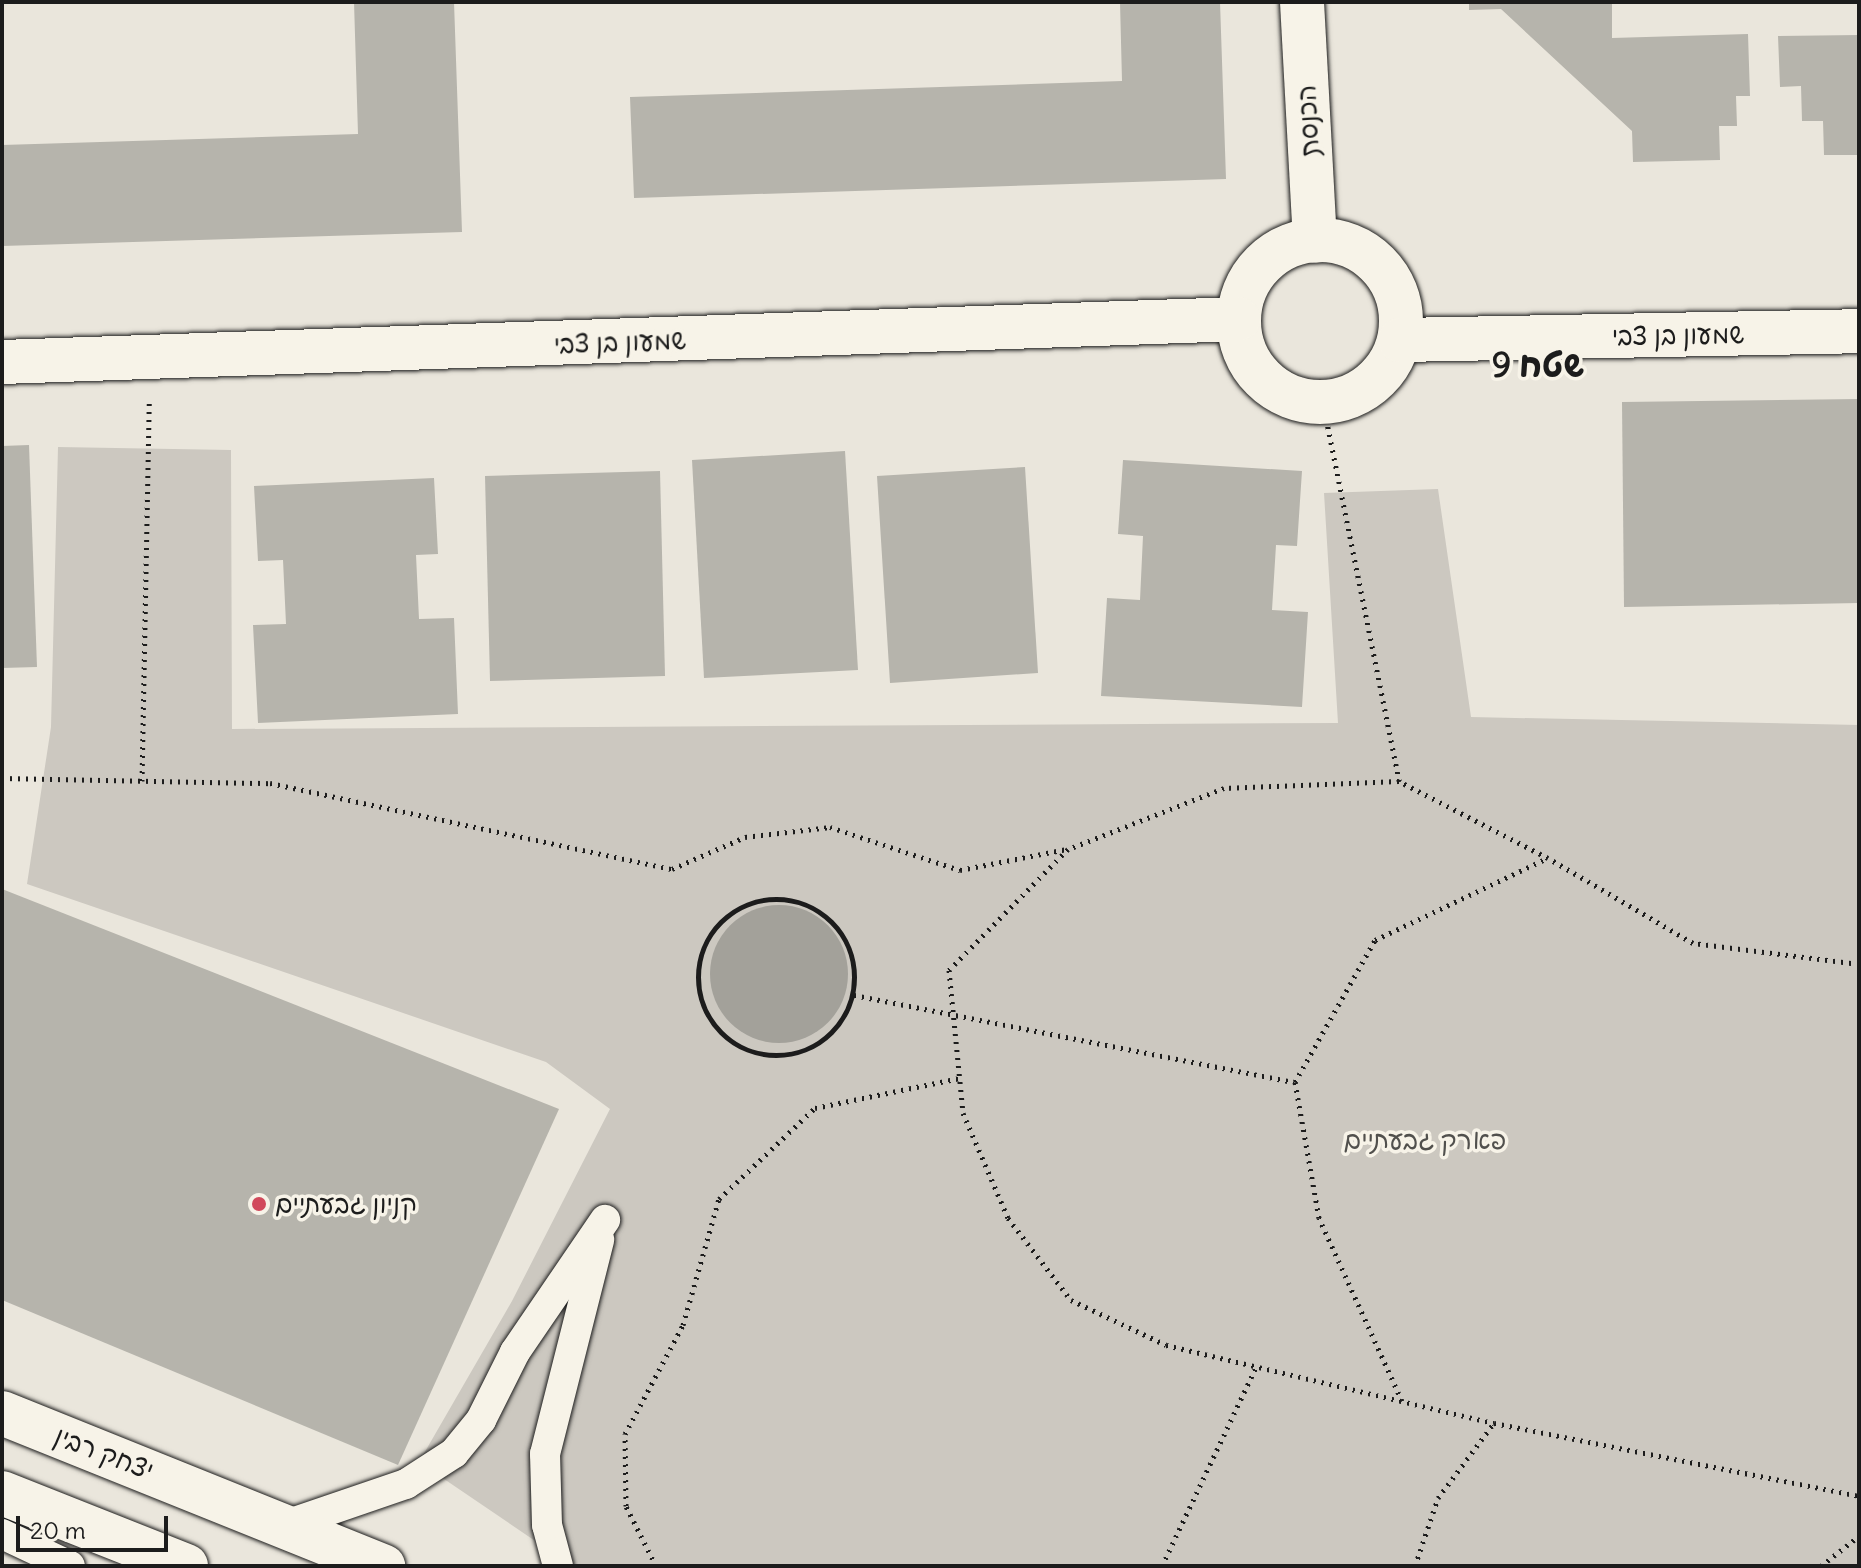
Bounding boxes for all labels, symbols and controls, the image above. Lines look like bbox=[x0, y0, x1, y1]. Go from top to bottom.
street label: הכנסת bbox=[1291, 84, 1325, 158]
street label: שמעון בן צבי bbox=[1611, 318, 1745, 352]
street label: שמעון בן צבי bbox=[553, 324, 687, 360]
district label: שטח 9 bbox=[1492, 345, 1584, 385]
park label: פארק גבעתיים bbox=[1344, 1124, 1506, 1156]
place label: קניון גבעתיים bbox=[275, 1188, 417, 1220]
marker: קניון גבעתיים bbox=[250, 1195, 268, 1213]
street label: יצחק רבין bbox=[50, 1420, 158, 1486]
scale bar bbox=[20, 1500, 172, 1550]
text: 20 m bbox=[30, 1515, 86, 1545]

